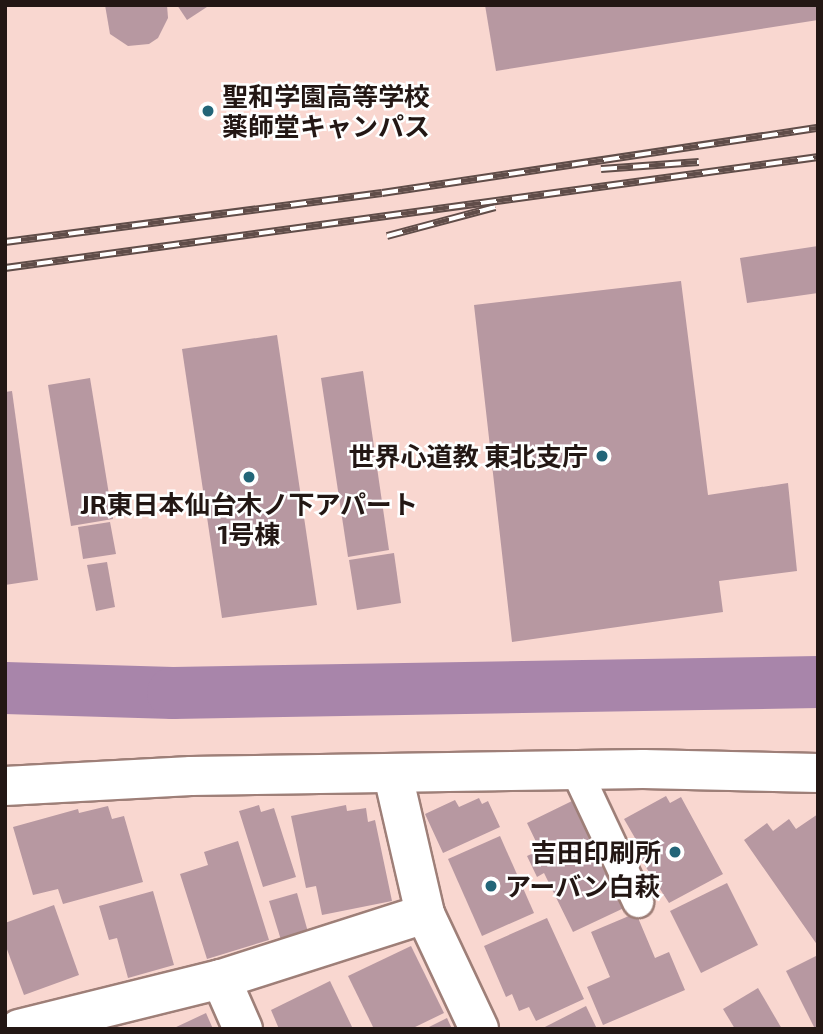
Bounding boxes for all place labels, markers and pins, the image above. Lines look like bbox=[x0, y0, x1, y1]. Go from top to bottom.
place label: 聖和学園高等学校 薬師堂キャンパス bbox=[222, 80, 430, 142]
marker: 聖和学園高等学校 薬師堂キャンパス bbox=[200, 103, 216, 119]
place label: 世界心道教 東北支庁 bbox=[348, 440, 588, 472]
marker: 世界心道教 東北支庁 bbox=[594, 448, 610, 464]
marker: JR東日本仙台木ノ下アパート 1号棟 bbox=[241, 469, 257, 485]
place label: JR東日本仙台木ノ下アパート 1号棟 bbox=[80, 488, 418, 550]
place label: 吉田印刷所 bbox=[531, 836, 661, 868]
marker: 吉田印刷所 bbox=[667, 844, 683, 860]
place label: アーバン白萩 bbox=[505, 870, 659, 902]
marker: アーバン白萩 bbox=[483, 878, 499, 894]

